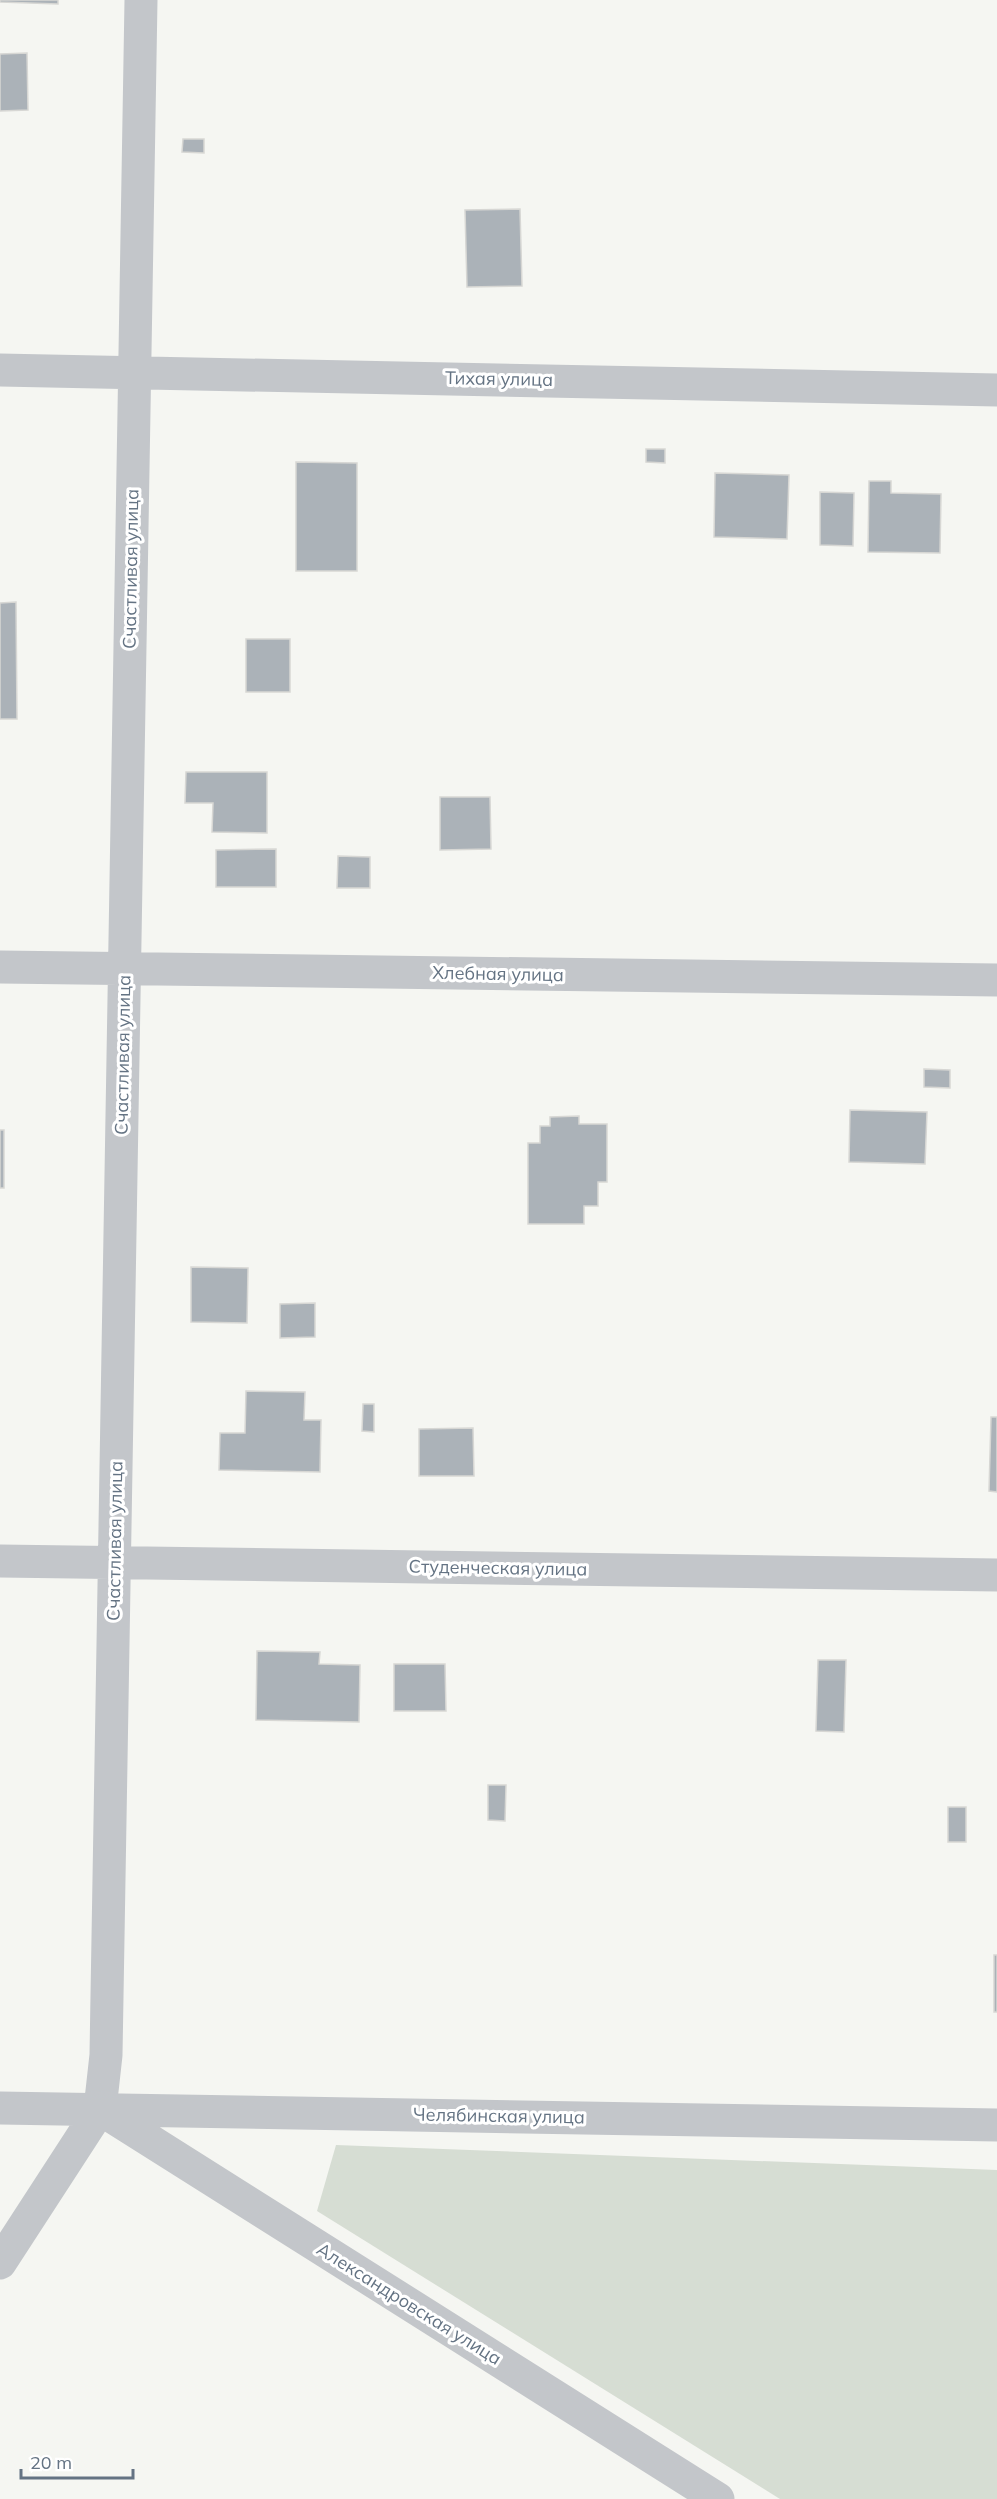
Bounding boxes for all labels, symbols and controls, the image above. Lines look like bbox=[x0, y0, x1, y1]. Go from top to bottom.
street label: Тихая улица bbox=[445, 366, 553, 391]
street label: Счастливая улица bbox=[118, 489, 143, 649]
street label: Хлебная улица bbox=[432, 961, 564, 986]
street label: Счастливая улица bbox=[110, 975, 135, 1135]
street label: Счастливая улица bbox=[102, 1461, 127, 1621]
street label: Студенческая улица bbox=[409, 1554, 588, 1581]
street label: Челябинская улица bbox=[413, 2103, 585, 2128]
street label: Александровская улица bbox=[313, 2237, 506, 2370]
scale bar bbox=[21, 2442, 134, 2480]
text: 20 m bbox=[30, 2451, 72, 2474]

